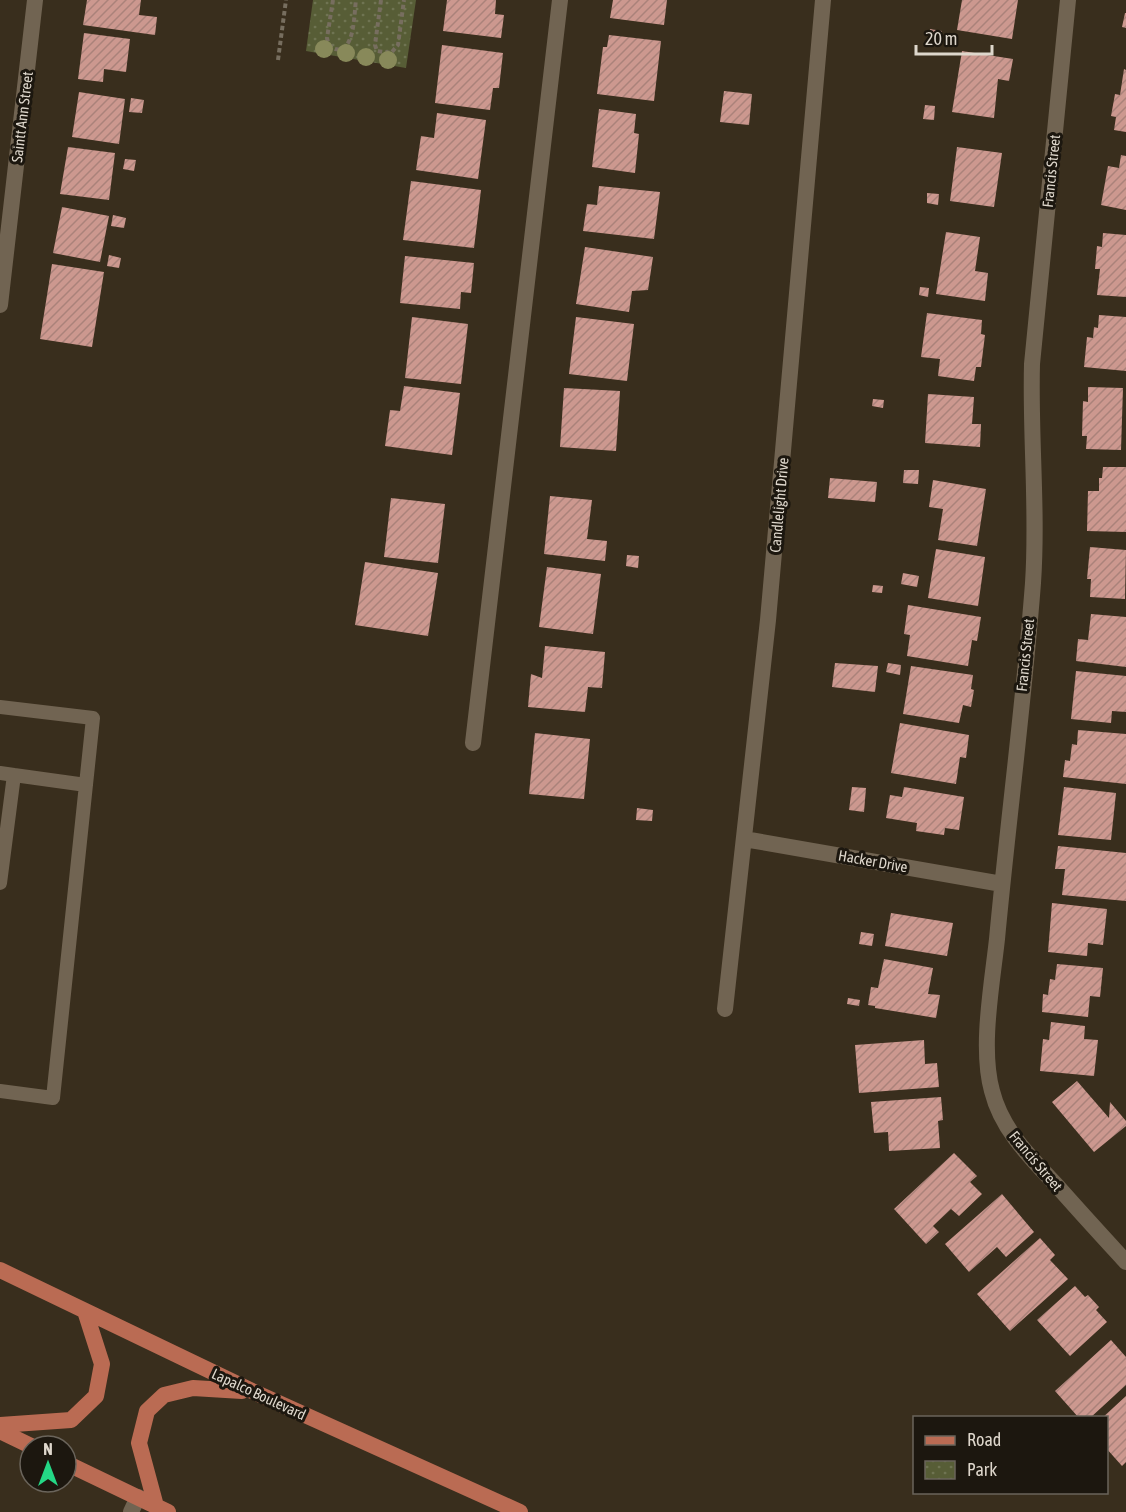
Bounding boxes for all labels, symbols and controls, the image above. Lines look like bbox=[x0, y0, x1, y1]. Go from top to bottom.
scale bar bbox=[916, 18, 992, 56]
text: 20 m bbox=[925, 28, 957, 49]
street label: Saintt Ann Street bbox=[8, 71, 36, 163]
street label: Francis Street bbox=[1039, 134, 1063, 208]
street label: Candlelight Drive bbox=[766, 457, 792, 553]
street label: Francis Street bbox=[1013, 618, 1037, 692]
street label: Hacker Drive bbox=[837, 847, 909, 875]
street label: Francis Street bbox=[1006, 1127, 1066, 1195]
street label: Lapalco Boulevard bbox=[209, 1365, 309, 1423]
legend bbox=[913, 1416, 1108, 1494]
text: Road bbox=[967, 1429, 1001, 1450]
north arrow bbox=[18, 1434, 78, 1494]
text: N bbox=[43, 1440, 53, 1458]
text: Park bbox=[967, 1459, 997, 1480]

